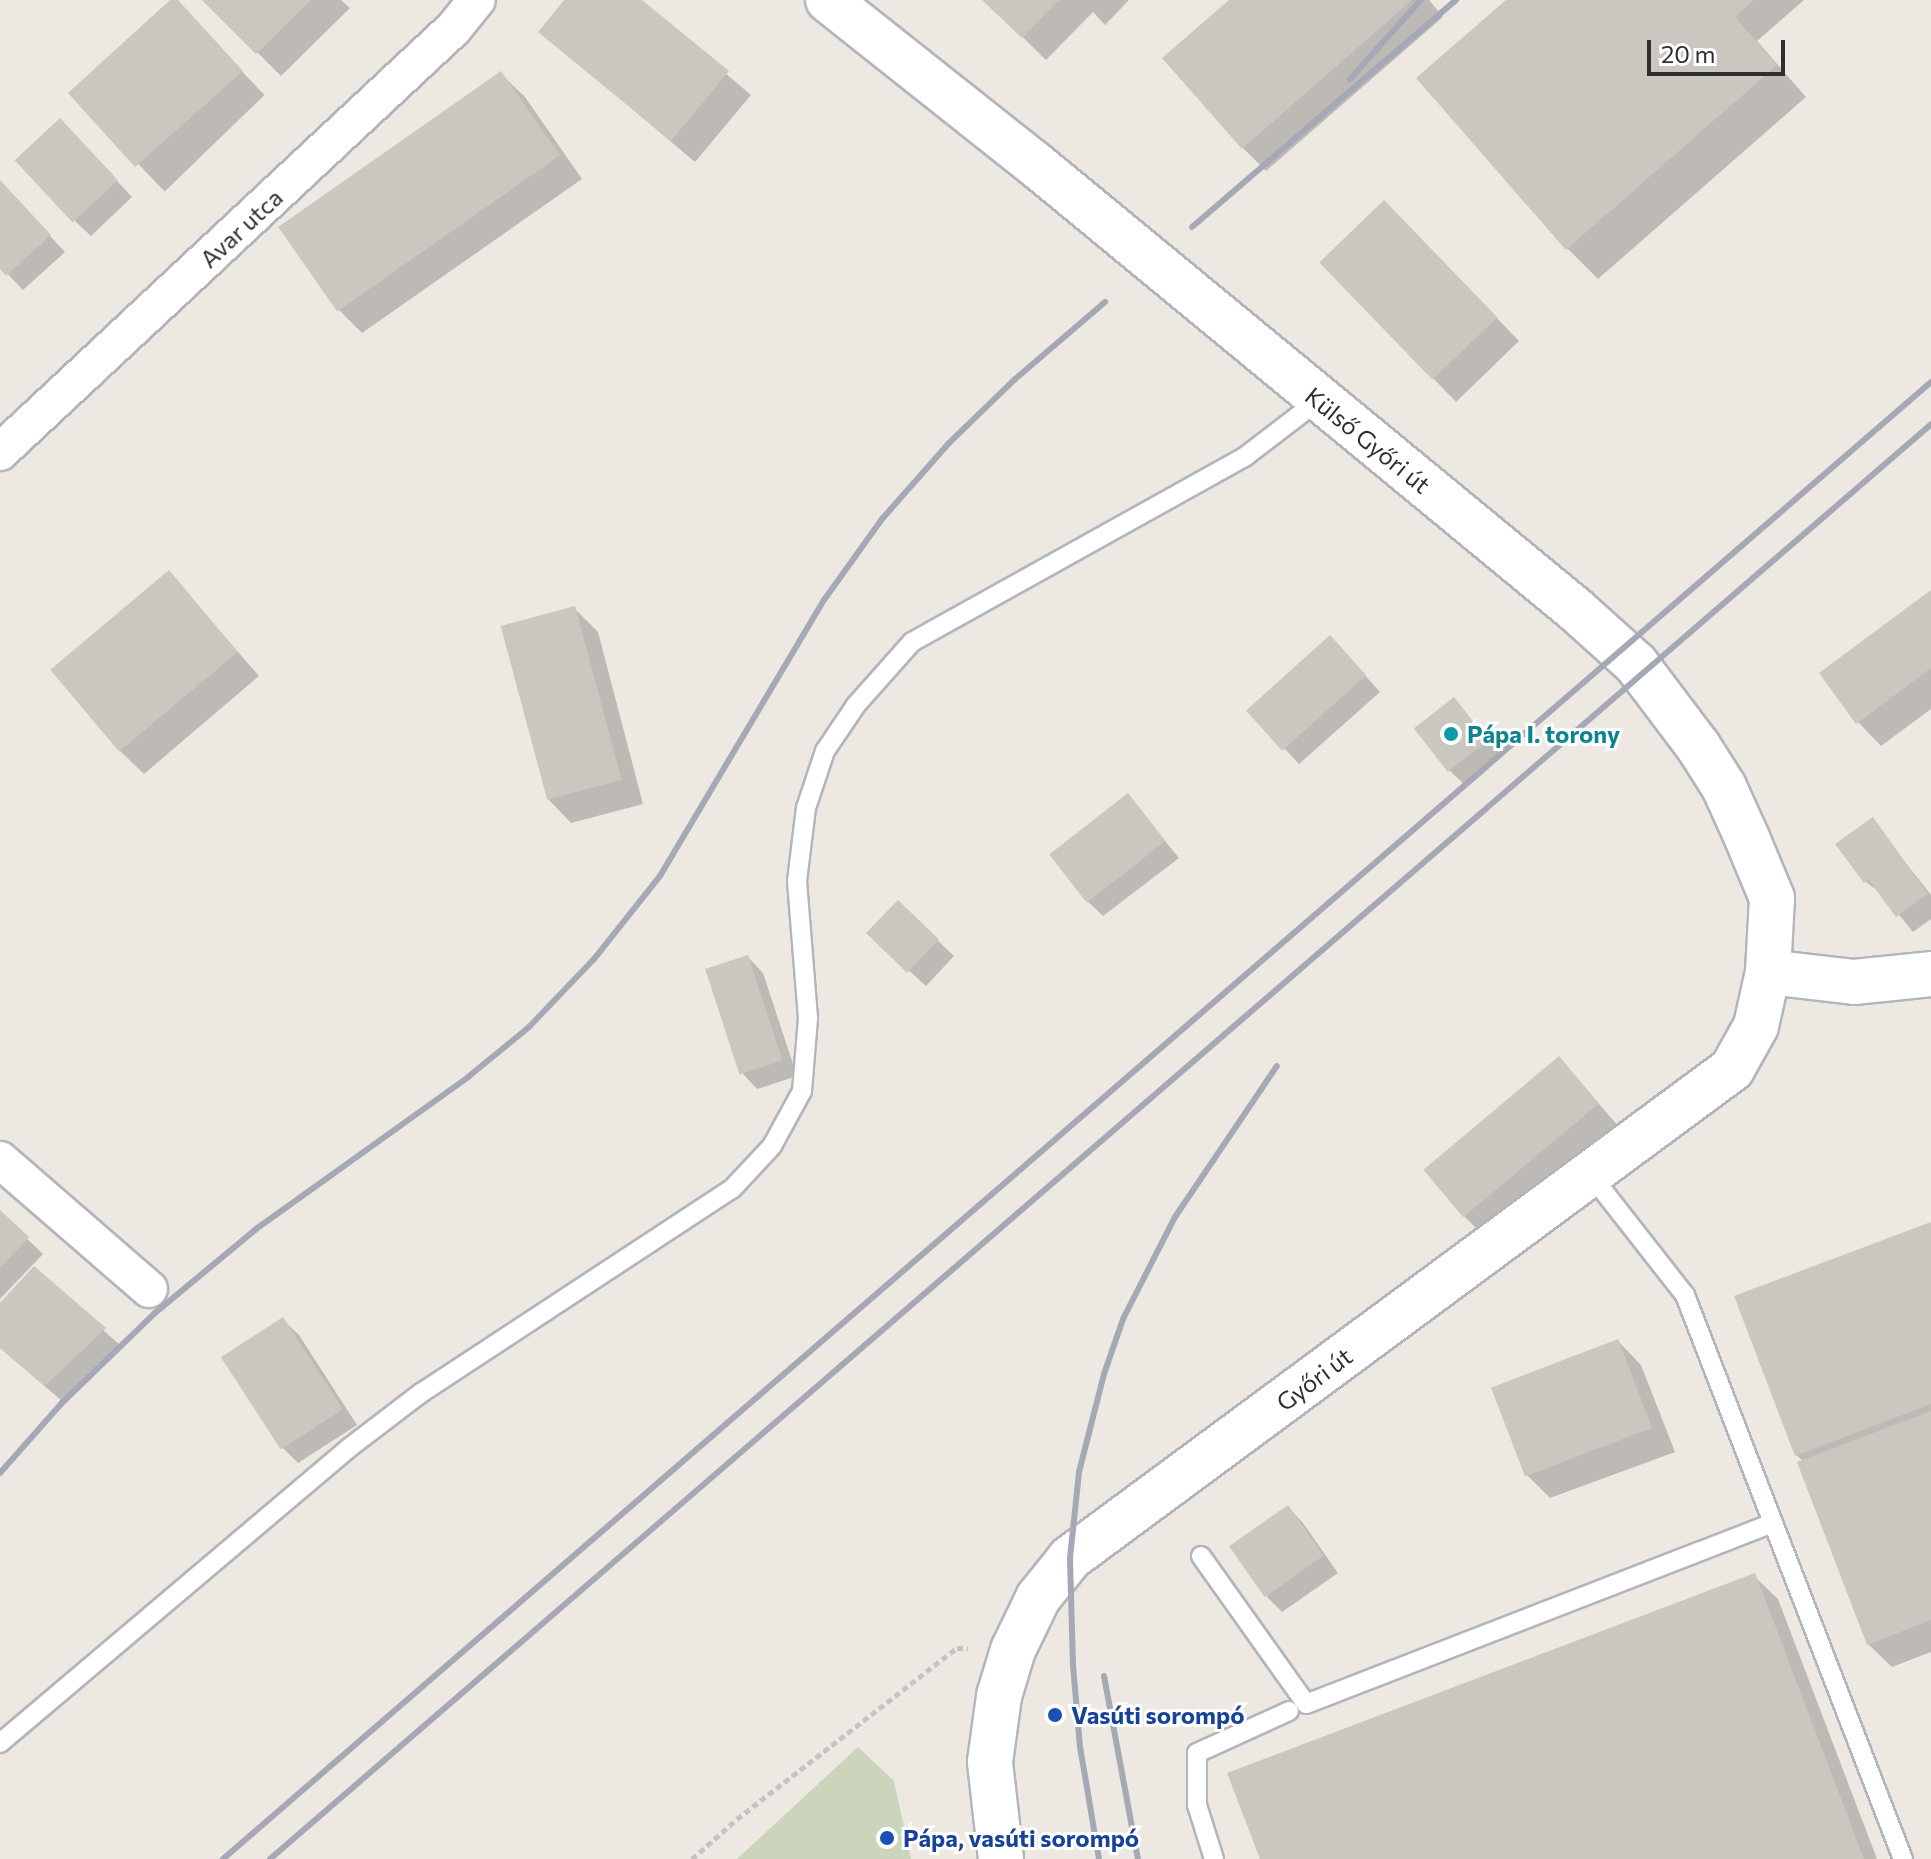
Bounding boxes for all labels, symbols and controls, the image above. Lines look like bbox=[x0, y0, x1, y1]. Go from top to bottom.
scale bar bbox=[1651, 24, 1789, 74]
text: 20 m bbox=[1661, 39, 1715, 68]
street label: Avar utca bbox=[194, 183, 288, 273]
street label: Külső Győri út bbox=[1300, 381, 1436, 499]
place label: Pápa I. torony bbox=[1467, 720, 1620, 748]
marker: Pápa I. torony bbox=[1442, 725, 1460, 743]
street label: Győri út bbox=[1271, 1341, 1357, 1417]
place label: Vasúti sorompó bbox=[1071, 1701, 1245, 1729]
marker: Vasúti sorompó bbox=[1046, 1706, 1064, 1724]
place label: Pápa, vasúti sorompó bbox=[903, 1824, 1139, 1852]
marker: Pápa, vasúti sorompó bbox=[878, 1829, 896, 1847]

